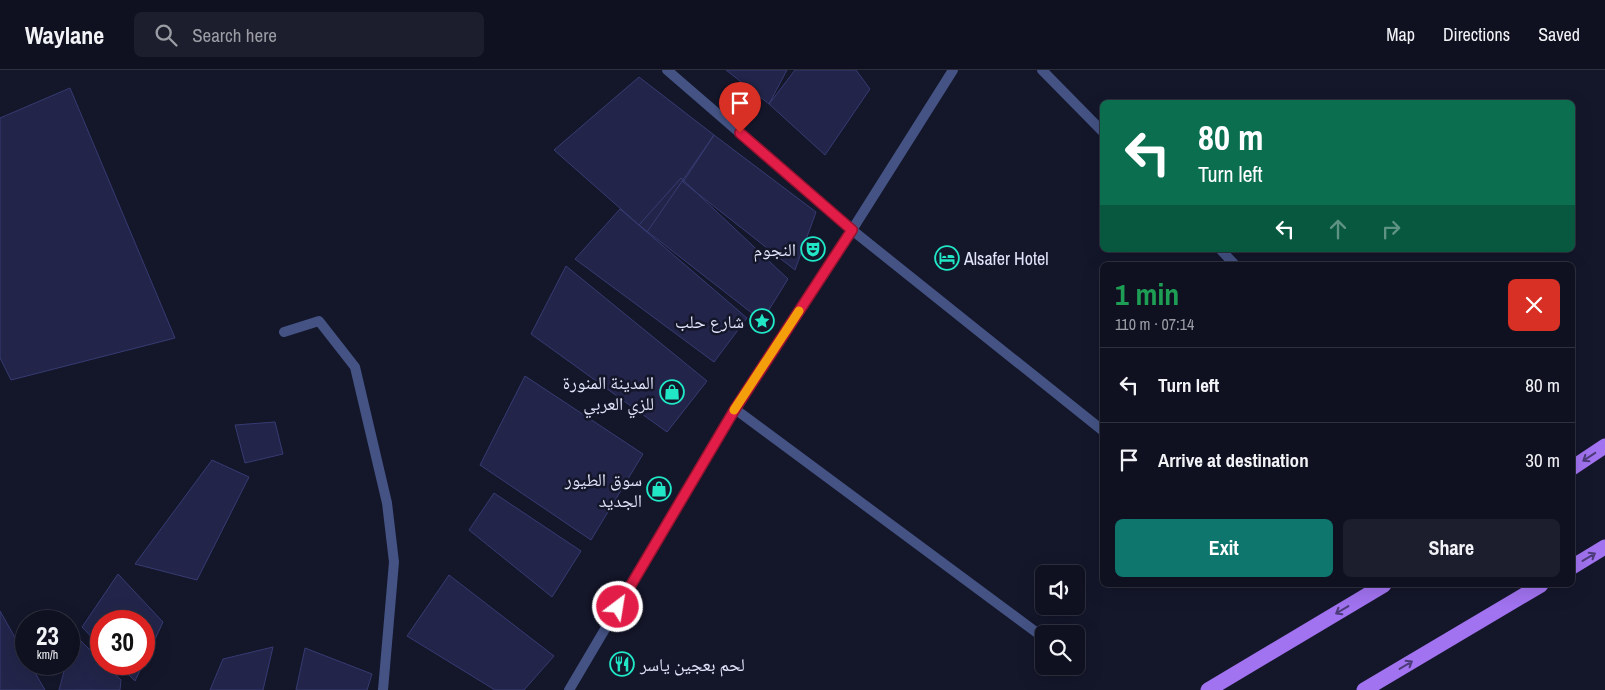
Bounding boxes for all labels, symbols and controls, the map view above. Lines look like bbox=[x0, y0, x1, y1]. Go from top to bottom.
search box bbox=[134, 12, 484, 57]
text: Waylane bbox=[25, 19, 104, 51]
icon: search bbox=[152, 21, 180, 49]
text: Search here bbox=[192, 22, 277, 48]
text: Map bbox=[1386, 22, 1415, 47]
text: Directions bbox=[1443, 22, 1510, 47]
text: Saved bbox=[1538, 22, 1580, 47]
pin bbox=[719, 82, 761, 133]
icon: arrive bbox=[726, 89, 754, 117]
text: 80 m bbox=[1198, 114, 1263, 161]
icon: left bbox=[1115, 120, 1180, 185]
text: Turn left bbox=[1198, 159, 1263, 189]
icon: left bbox=[1271, 215, 1299, 243]
icon: ahead bbox=[1324, 215, 1352, 243]
icon: right bbox=[1377, 215, 1405, 243]
theatre icon: النجوم bbox=[800, 236, 826, 262]
place label: النجوم bbox=[753, 237, 796, 262]
hotel icon: Alsafer Hotel bbox=[934, 245, 960, 271]
place label: Alsafer Hotel bbox=[963, 246, 1049, 271]
text: 1 min bbox=[1115, 274, 1179, 314]
button: close bbox=[1508, 279, 1560, 331]
place icon: شارع حلب bbox=[749, 308, 775, 334]
place label: شارع حلب bbox=[675, 309, 744, 334]
text: 110 m · 07:14 bbox=[1115, 313, 1194, 335]
place label: المدينة المنورة للزي العربي bbox=[563, 370, 654, 418]
icon: left bbox=[1115, 371, 1143, 399]
text: Turn left bbox=[1158, 372, 1219, 398]
text: 80 m bbox=[1525, 372, 1560, 398]
shop icon: المدينة المنورة للزي العربي bbox=[659, 379, 685, 405]
icon: arrive bbox=[1115, 446, 1143, 474]
text: Arrive at destination bbox=[1158, 447, 1309, 473]
text: 30 m bbox=[1525, 447, 1560, 473]
one-way arrow bbox=[1582, 452, 1596, 462]
place label: سوق الطيور الجديد bbox=[564, 467, 642, 513]
shop icon: سوق الطيور الجديد bbox=[646, 476, 672, 502]
button: Exit bbox=[1115, 519, 1333, 577]
button: Share bbox=[1343, 519, 1560, 577]
one-way arrow bbox=[1581, 552, 1596, 562]
map controls bbox=[1035, 565, 1085, 675]
button: sound bbox=[1035, 565, 1085, 615]
position arrow bbox=[591, 580, 643, 632]
one-way arrow bbox=[1335, 606, 1349, 616]
speed limit sign: 30 bbox=[90, 610, 155, 675]
text: 23 bbox=[36, 619, 59, 653]
button: search bbox=[1035, 625, 1085, 675]
text: km/h bbox=[37, 647, 58, 663]
restaurant icon: لحم بعجين ياسر bbox=[609, 651, 635, 677]
place label: لحم بعجين ياسر bbox=[639, 652, 745, 677]
one-way arrow bbox=[1398, 660, 1413, 670]

